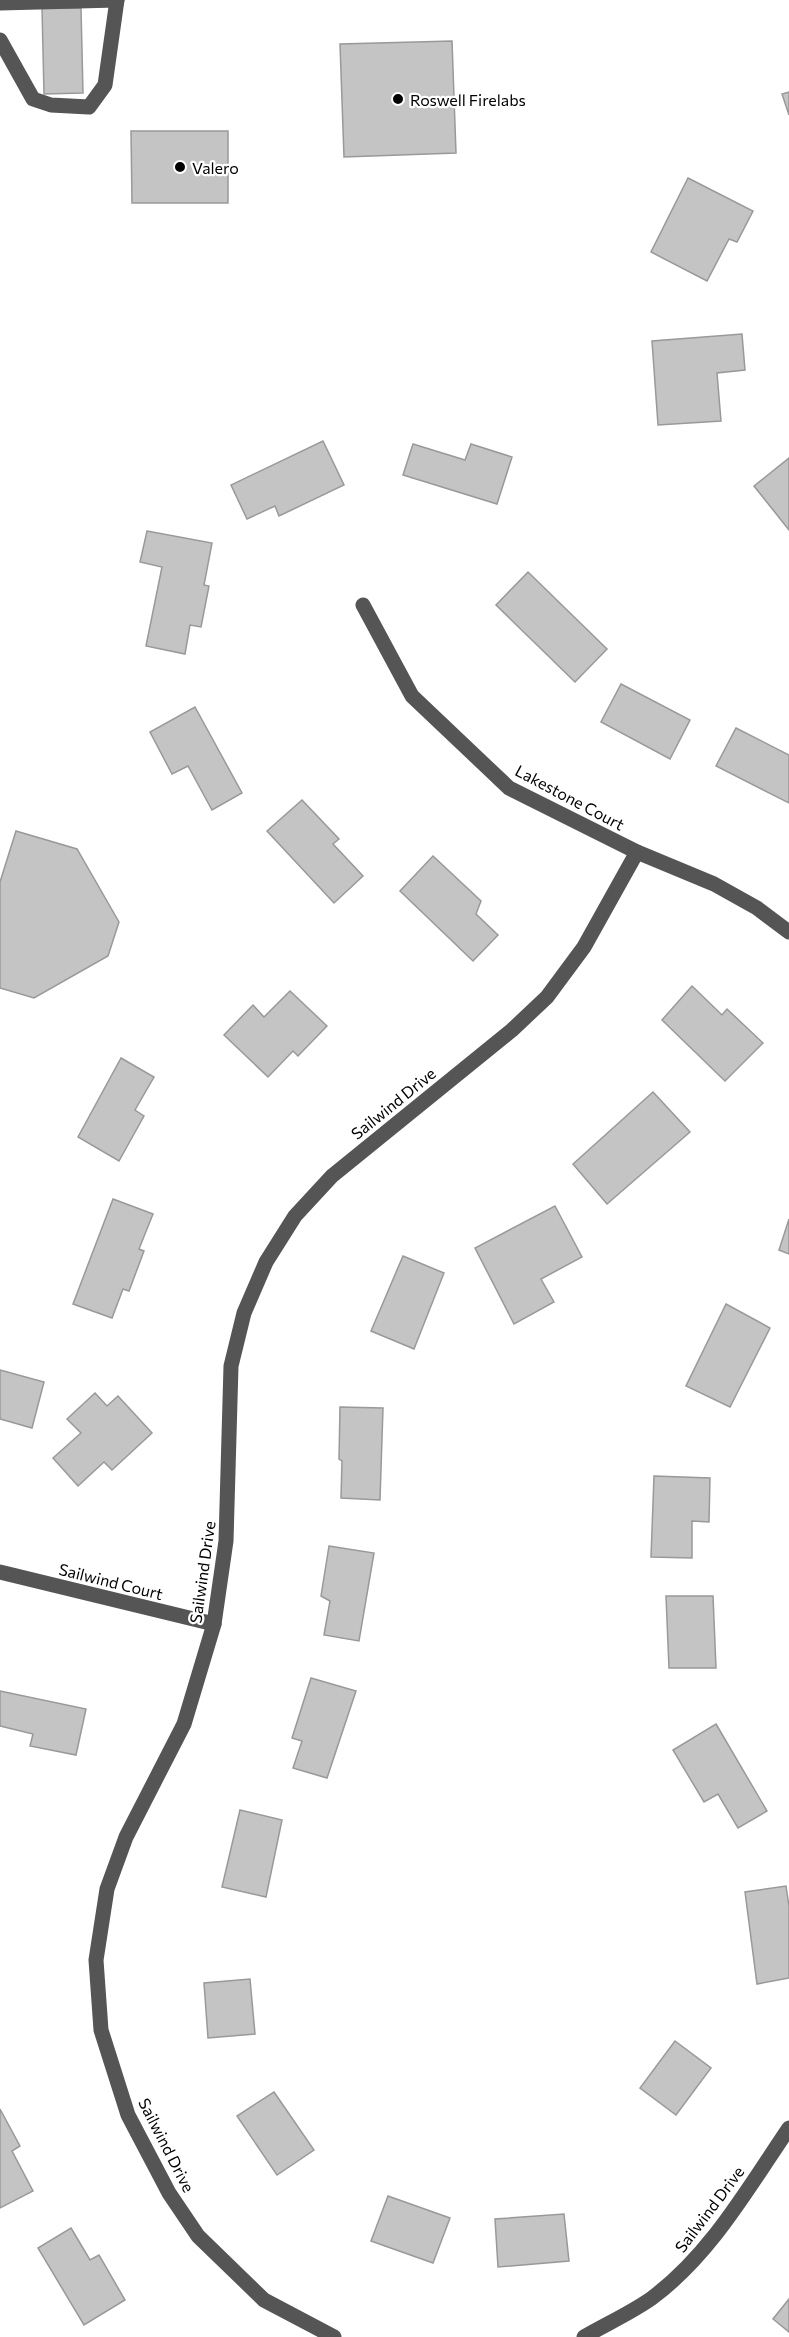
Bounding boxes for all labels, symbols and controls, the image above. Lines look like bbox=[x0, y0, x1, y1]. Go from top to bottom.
place label: Roswell Firelabs bbox=[410, 90, 526, 109]
marker: Roswell Firelabs bbox=[391, 92, 405, 106]
place label: Valero bbox=[192, 158, 239, 177]
marker: Valero bbox=[173, 160, 187, 174]
street label: Lakestone Court bbox=[512, 760, 628, 834]
street label: Sailwind Drive bbox=[347, 1063, 439, 1143]
street label: Sailwind Drive bbox=[185, 1520, 219, 1624]
street label: Sailwind Court bbox=[57, 1559, 165, 1603]
street label: Sailwind Drive bbox=[135, 2095, 199, 2195]
street label: Sailwind Drive bbox=[670, 2162, 748, 2256]

